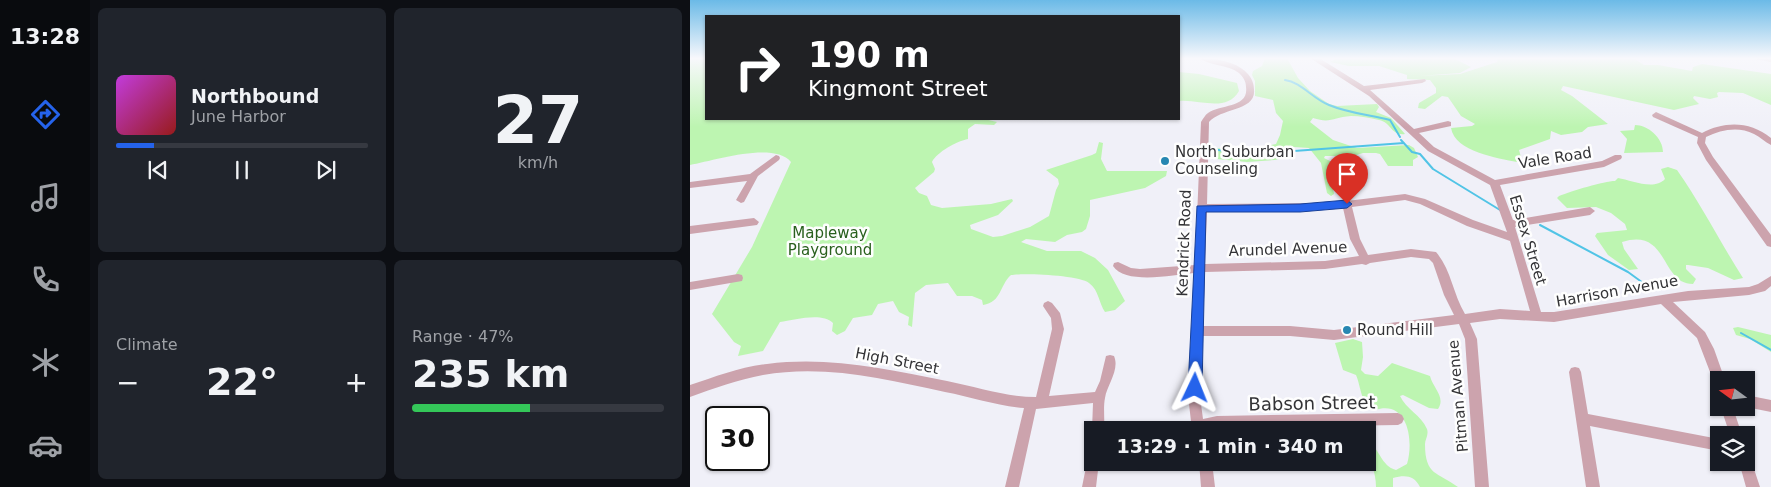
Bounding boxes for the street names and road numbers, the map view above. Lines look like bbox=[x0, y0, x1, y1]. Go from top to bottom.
street label: Vale Road bbox=[1517, 143, 1593, 173]
street label: Kendrick Road bbox=[1173, 189, 1195, 297]
street label: Essex Street bbox=[1506, 193, 1550, 287]
street label: Arundel Avenue bbox=[1228, 238, 1348, 260]
street label: Harrison Avenue bbox=[1555, 271, 1679, 311]
street label: Pitman Avenue bbox=[1444, 339, 1472, 453]
street label: High Street bbox=[854, 344, 940, 378]
street label: Babson Street bbox=[1248, 391, 1376, 415]

